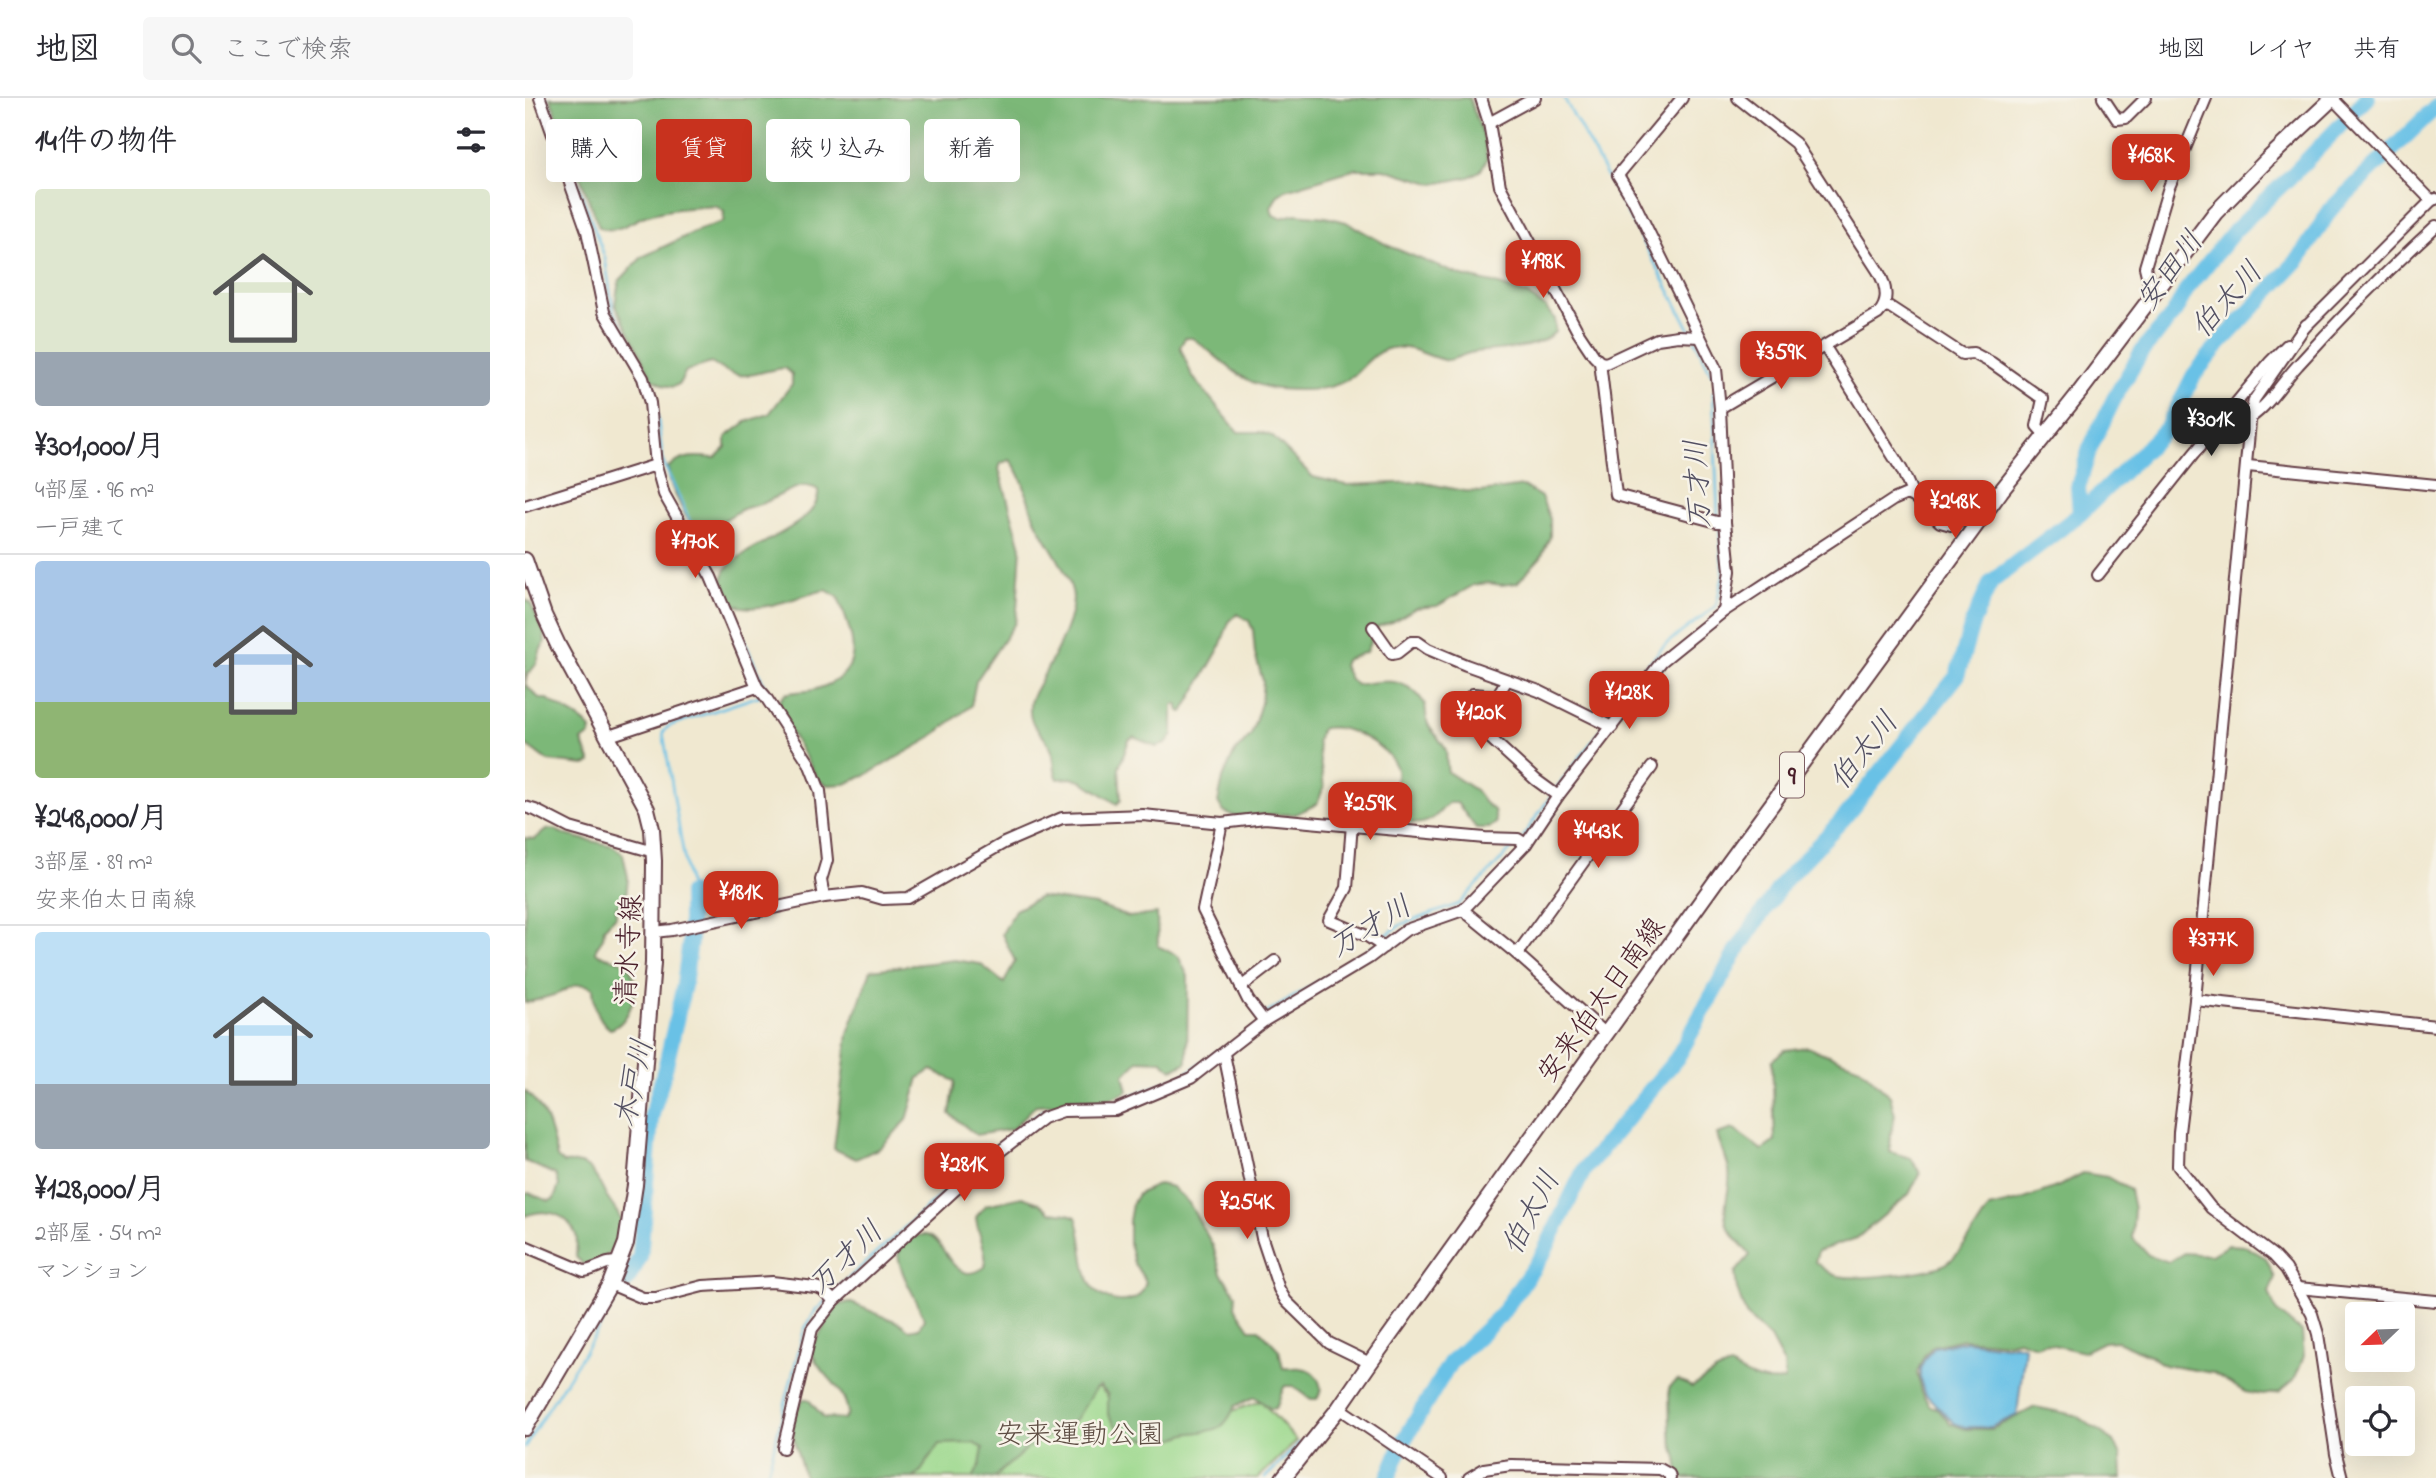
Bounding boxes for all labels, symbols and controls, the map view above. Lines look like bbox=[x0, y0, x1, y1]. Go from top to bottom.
search box bbox=[143, 17, 633, 80]
text: 地図 bbox=[35, 27, 101, 75]
icon: search bbox=[167, 29, 205, 67]
text: ここで検索 bbox=[223, 32, 353, 70]
text: 地図 bbox=[2158, 33, 2206, 68]
text: レイヤ bbox=[2244, 33, 2315, 68]
text: 共有 bbox=[2353, 33, 2401, 68]
chip: 購入 bbox=[546, 119, 642, 182]
chip: 賃貸 bbox=[656, 119, 752, 182]
chip: 絞り込み bbox=[766, 119, 910, 182]
chip: 新着 bbox=[924, 119, 1020, 182]
text: 14件の物件 bbox=[35, 121, 177, 165]
icon: filters bbox=[452, 121, 490, 159]
pin: ¥168K bbox=[2102, 134, 2200, 194]
text: ¥168K bbox=[2128, 140, 2174, 173]
water label: 安田川 bbox=[2127, 223, 2216, 321]
icon: home bbox=[200, 235, 326, 361]
pin: ¥198K bbox=[1494, 240, 1592, 300]
text: ¥198K bbox=[1522, 246, 1565, 279]
water label: 伯太川 bbox=[2182, 253, 2275, 349]
pin: ¥359K bbox=[1732, 331, 1830, 391]
text: ¥359K bbox=[1756, 337, 1806, 370]
pin: ¥301K bbox=[2162, 398, 2260, 458]
text: ¥301K bbox=[2188, 404, 2234, 437]
text: ¥301,000/月 bbox=[35, 426, 165, 470]
water label: 万才川 bbox=[1676, 438, 1724, 530]
text: 4部屋 · 96 m² bbox=[35, 475, 154, 508]
pin: ¥248K bbox=[1906, 480, 2004, 540]
text: ¥248K bbox=[1930, 486, 1980, 519]
text: 一戸建て bbox=[35, 513, 127, 546]
pin: ¥170K bbox=[646, 520, 744, 580]
text: ¥170K bbox=[672, 526, 718, 559]
icon: home bbox=[200, 607, 326, 733]
pin: ¥128K bbox=[1580, 672, 1678, 731]
text: ¥128K bbox=[1605, 677, 1653, 710]
pin: ¥120K bbox=[1432, 692, 1530, 751]
text: ¥120K bbox=[1457, 697, 1505, 730]
water label: 伯太川 bbox=[1820, 703, 1911, 801]
road number: 9 bbox=[1780, 752, 1804, 797]
pin: ¥259K bbox=[1321, 782, 1419, 842]
text: ¥259K bbox=[1344, 788, 1396, 821]
text: ¥248,000/月 bbox=[35, 798, 169, 842]
pin: ¥443K bbox=[1549, 810, 1647, 870]
text: ¥443K bbox=[1574, 816, 1622, 849]
text: 3部屋 · 89 m² bbox=[35, 847, 153, 880]
pin: ¥181K bbox=[692, 872, 790, 931]
text: ¥181K bbox=[719, 877, 763, 910]
text: 安来伯太日南線 bbox=[35, 885, 196, 918]
water label: 万才川 bbox=[1322, 887, 1421, 971]
street label: 清水寺線 bbox=[607, 893, 654, 1007]
street label: 安来伯太日南線 bbox=[1529, 910, 1677, 1092]
pin: ¥377K bbox=[2164, 918, 2262, 978]
text: ¥377K bbox=[2189, 924, 2237, 957]
icon: home bbox=[200, 978, 326, 1104]
water label: 木戸川 bbox=[605, 1035, 667, 1132]
pin: ¥281K bbox=[915, 1144, 1013, 1203]
text: ¥281K bbox=[940, 1149, 988, 1182]
water label: 伯太川 bbox=[1492, 1163, 1573, 1263]
text: ¥128,000/月 bbox=[35, 1169, 166, 1213]
pin: ¥254K bbox=[1198, 1182, 1296, 1241]
text: ¥254K bbox=[1220, 1187, 1274, 1220]
water label: 万才川 bbox=[799, 1212, 895, 1306]
text: 2部屋 · 54 m² bbox=[35, 1218, 162, 1251]
text: マンション bbox=[35, 1256, 149, 1289]
north arrow bbox=[2345, 1302, 2415, 1372]
map controls bbox=[2345, 1302, 2415, 1456]
button: locate bbox=[2345, 1386, 2415, 1456]
park label: 安来運動公園 bbox=[996, 1416, 1164, 1457]

